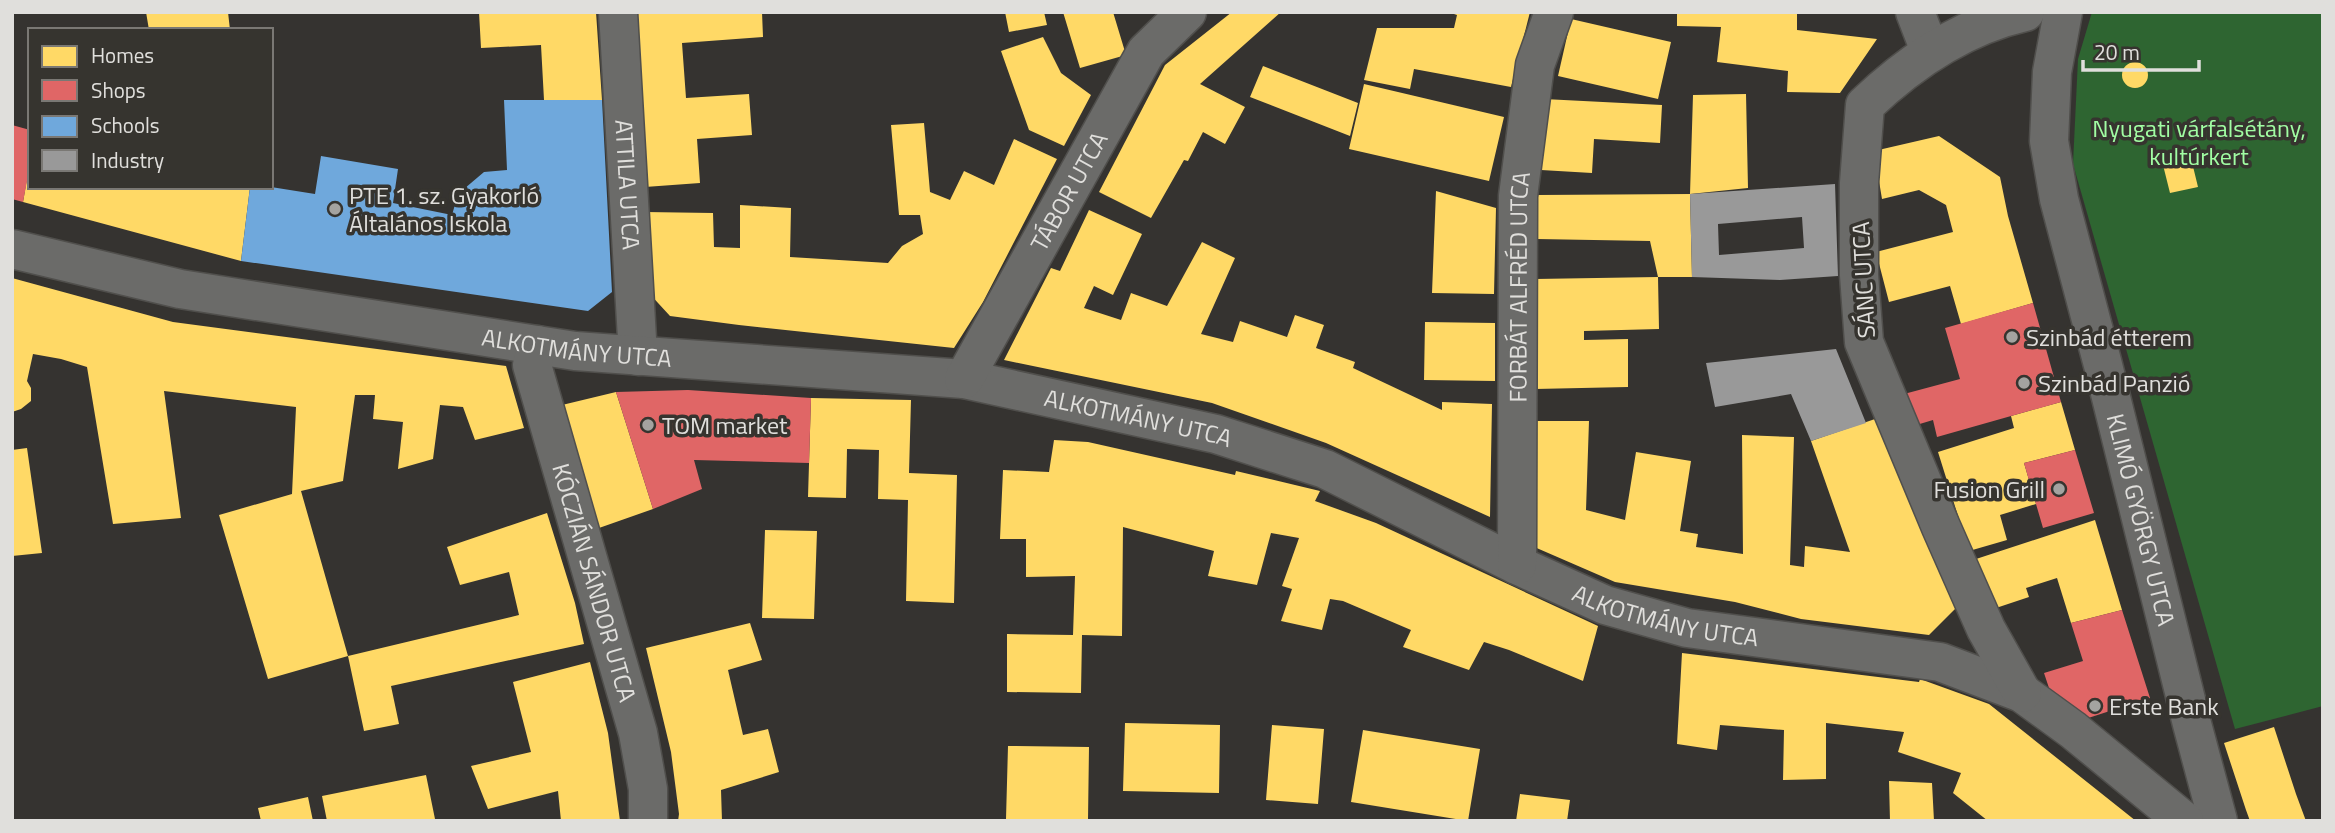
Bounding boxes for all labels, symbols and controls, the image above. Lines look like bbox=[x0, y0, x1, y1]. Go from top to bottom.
legend bbox=[28, 28, 273, 189]
scale bar bbox=[2083, 28, 2198, 72]
text: 20 m bbox=[2094, 36, 2140, 68]
text: Homes bbox=[91, 39, 154, 71]
text: Shops bbox=[91, 74, 146, 106]
text: Schools bbox=[91, 109, 160, 141]
park label: Nyugati várfalsétány, kultúrkert bbox=[2092, 110, 2306, 174]
street label: ATTILA UTCA bbox=[606, 118, 650, 251]
street label: TÁBOR UTCA bbox=[1021, 125, 1116, 257]
text: Industry bbox=[91, 144, 164, 176]
street label: FORBÁT ALFRÉD UTCA bbox=[1499, 169, 1539, 403]
place label: PTE 1. sz. Gyakorló Általános Iskola bbox=[349, 177, 539, 241]
marker: PTE 1. sz. Gyakorló Általános Iskola bbox=[327, 201, 343, 217]
street label: SÁNC UTCA bbox=[1842, 221, 1884, 339]
street label: ALKOTMÁNY UTCA bbox=[479, 319, 673, 376]
place label: Szinbád étterem bbox=[2026, 319, 2192, 355]
marker: Szinbád étterem bbox=[2004, 329, 2020, 345]
place label: Szinbád Panzió bbox=[2038, 365, 2191, 401]
marker: Szinbád Panzió bbox=[2016, 375, 2032, 391]
street label: ALKOTMÁNY UTCA bbox=[1041, 379, 1237, 456]
place label: TOM market bbox=[662, 407, 788, 443]
street label: KLIMÓ GYÖRGY UTCA bbox=[2098, 410, 2185, 629]
marker: TOM market bbox=[640, 417, 656, 433]
street label: KÓCZIÁN SÁNDOR UTCA bbox=[543, 459, 646, 706]
place label: Fusion Grill bbox=[1933, 471, 2045, 507]
marker: Fusion Grill bbox=[2051, 481, 2067, 497]
street label: ALKOTMÁNY UTCA bbox=[1567, 575, 1761, 655]
place label: Erste Bank bbox=[2109, 688, 2219, 724]
marker: Erste Bank bbox=[2087, 698, 2103, 714]

